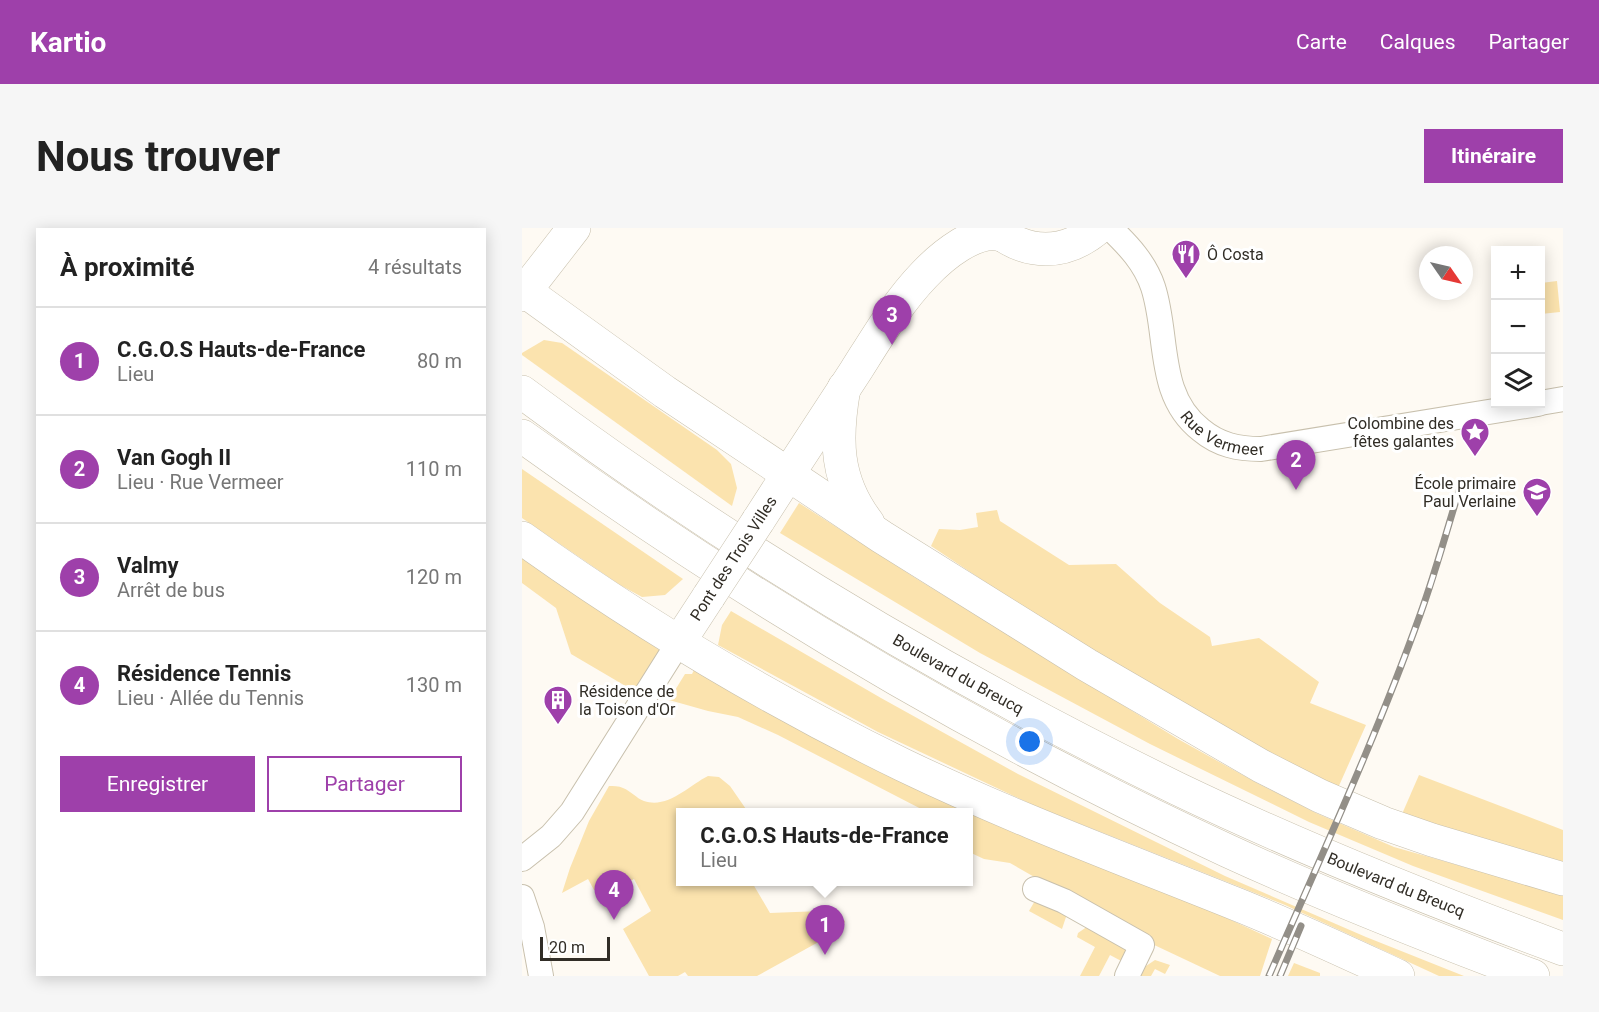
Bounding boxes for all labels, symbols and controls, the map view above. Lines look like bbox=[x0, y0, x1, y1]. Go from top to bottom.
text: Kartio bbox=[30, 26, 106, 59]
text: Carte bbox=[1296, 30, 1347, 54]
text: Calques bbox=[1380, 30, 1455, 54]
text: Partager bbox=[1488, 30, 1569, 54]
button: Itinéraire bbox=[1424, 129, 1563, 183]
text: Nous trouver bbox=[36, 132, 280, 181]
restaurant icon: Ô Costa bbox=[1170, 238, 1202, 280]
place label: Ô Costa bbox=[1207, 244, 1264, 264]
north arrow bbox=[1419, 246, 1473, 300]
map controls bbox=[1491, 246, 1545, 408]
button: + bbox=[1491, 246, 1545, 300]
text: À proximité bbox=[60, 252, 194, 282]
text: 4 résultats bbox=[368, 255, 462, 279]
pin: 3 bbox=[872, 296, 911, 345]
button: − bbox=[1491, 300, 1545, 354]
text: C.G.O.S Hauts-de-France bbox=[117, 337, 365, 362]
text: 1 bbox=[74, 349, 85, 373]
text: 80 m bbox=[417, 349, 462, 373]
button: layers bbox=[1491, 354, 1545, 408]
text: Lieu bbox=[117, 362, 154, 386]
street label: Rue Vermeer bbox=[1176, 407, 1266, 459]
place label: Colombine des fêtes galantes bbox=[1347, 414, 1454, 451]
place icon: Colombine des fêtes galantes bbox=[1459, 416, 1491, 458]
pin: 2 bbox=[1276, 440, 1316, 490]
text: Van Gogh II bbox=[117, 445, 231, 470]
text: 2 bbox=[74, 457, 85, 481]
text: 110 m bbox=[406, 457, 462, 481]
text: Lieu · Rue Vermeer bbox=[117, 470, 284, 494]
place label: École primaire Paul Verlaine bbox=[1415, 474, 1516, 511]
school or university icon: École primaire Paul Verlaine bbox=[1521, 476, 1553, 518]
street label: Pont des Trois Villes bbox=[686, 492, 781, 624]
text: Valmy bbox=[117, 553, 179, 578]
text: 3 bbox=[74, 565, 85, 589]
text: 120 m bbox=[406, 565, 462, 589]
text: Arrêt de bus bbox=[117, 578, 225, 602]
street label: Boulevard du Breucq bbox=[890, 630, 1027, 718]
text: Résidence Tennis bbox=[117, 661, 291, 686]
text: 4 bbox=[74, 673, 85, 697]
text: 130 m bbox=[406, 673, 462, 697]
place label: Résidence de la Toison d'Or bbox=[579, 682, 676, 719]
building icon: Résidence de la Toison d'Or bbox=[542, 684, 574, 726]
text: Lieu · Allée du Tennis bbox=[117, 686, 304, 710]
your location bbox=[1015, 727, 1044, 756]
button: Enregistrer bbox=[60, 756, 255, 812]
button: Partager bbox=[267, 756, 462, 812]
popup bbox=[676, 808, 973, 886]
text: C.G.O.S Hauts-de-France bbox=[700, 823, 949, 848]
text: Lieu bbox=[700, 848, 738, 872]
street label: Boulevard du Breucq bbox=[1324, 848, 1467, 921]
pin: 4 bbox=[594, 870, 634, 920]
pin: 1 bbox=[806, 906, 844, 955]
scale bar bbox=[540, 934, 610, 962]
text: 20 m bbox=[549, 938, 585, 957]

